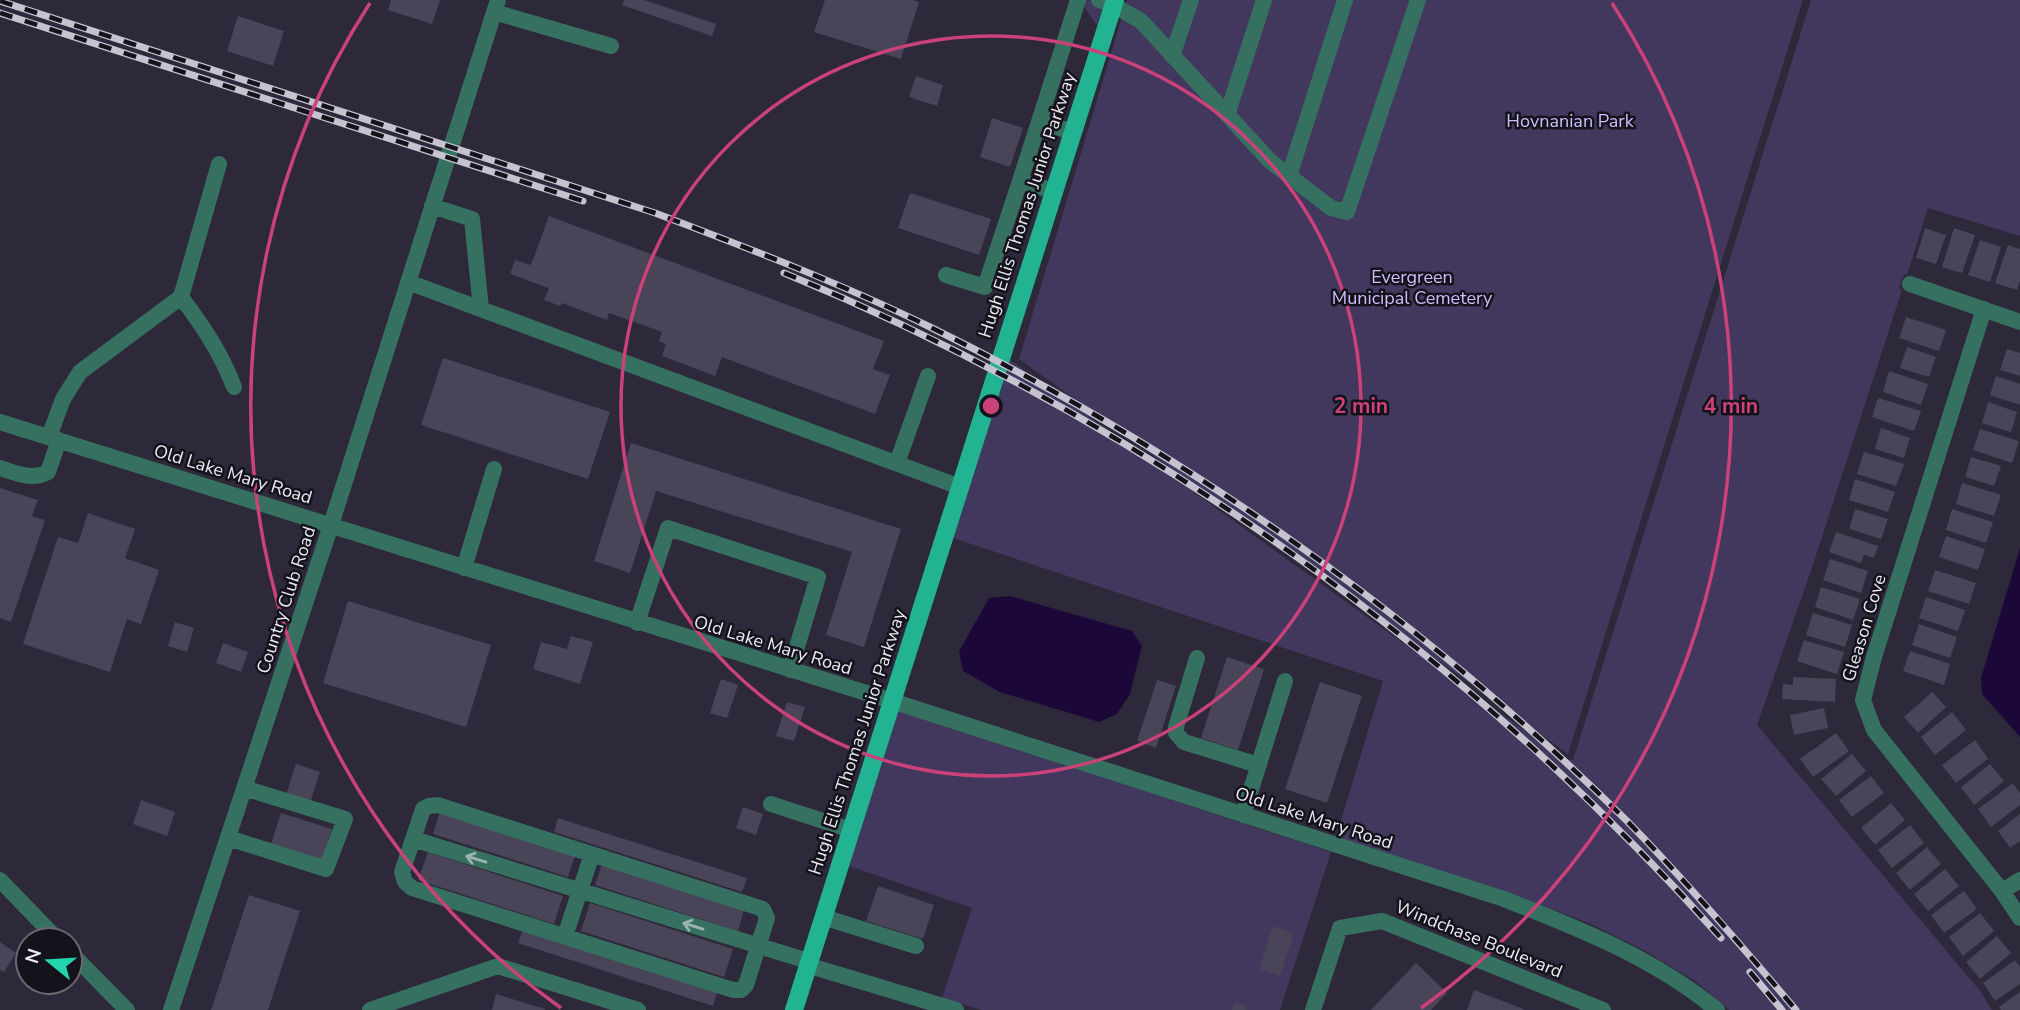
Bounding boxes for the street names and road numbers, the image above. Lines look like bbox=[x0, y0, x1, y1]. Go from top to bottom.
street label: Hugh Ellis Thomas Junior Parkway bbox=[973, 68, 1082, 341]
street label: Old Lake Mary Road bbox=[151, 439, 315, 509]
street label: Country Club Road bbox=[251, 523, 321, 677]
street label: Gleason Cove bbox=[1836, 571, 1892, 685]
street label: Hugh Ellis Thomas Junior Parkway bbox=[803, 605, 912, 878]
street label: Old Lake Mary Road bbox=[691, 610, 855, 680]
street label: Old Lake Mary Road bbox=[1232, 781, 1396, 855]
street label: Windchase Boulevard bbox=[1392, 895, 1566, 983]

